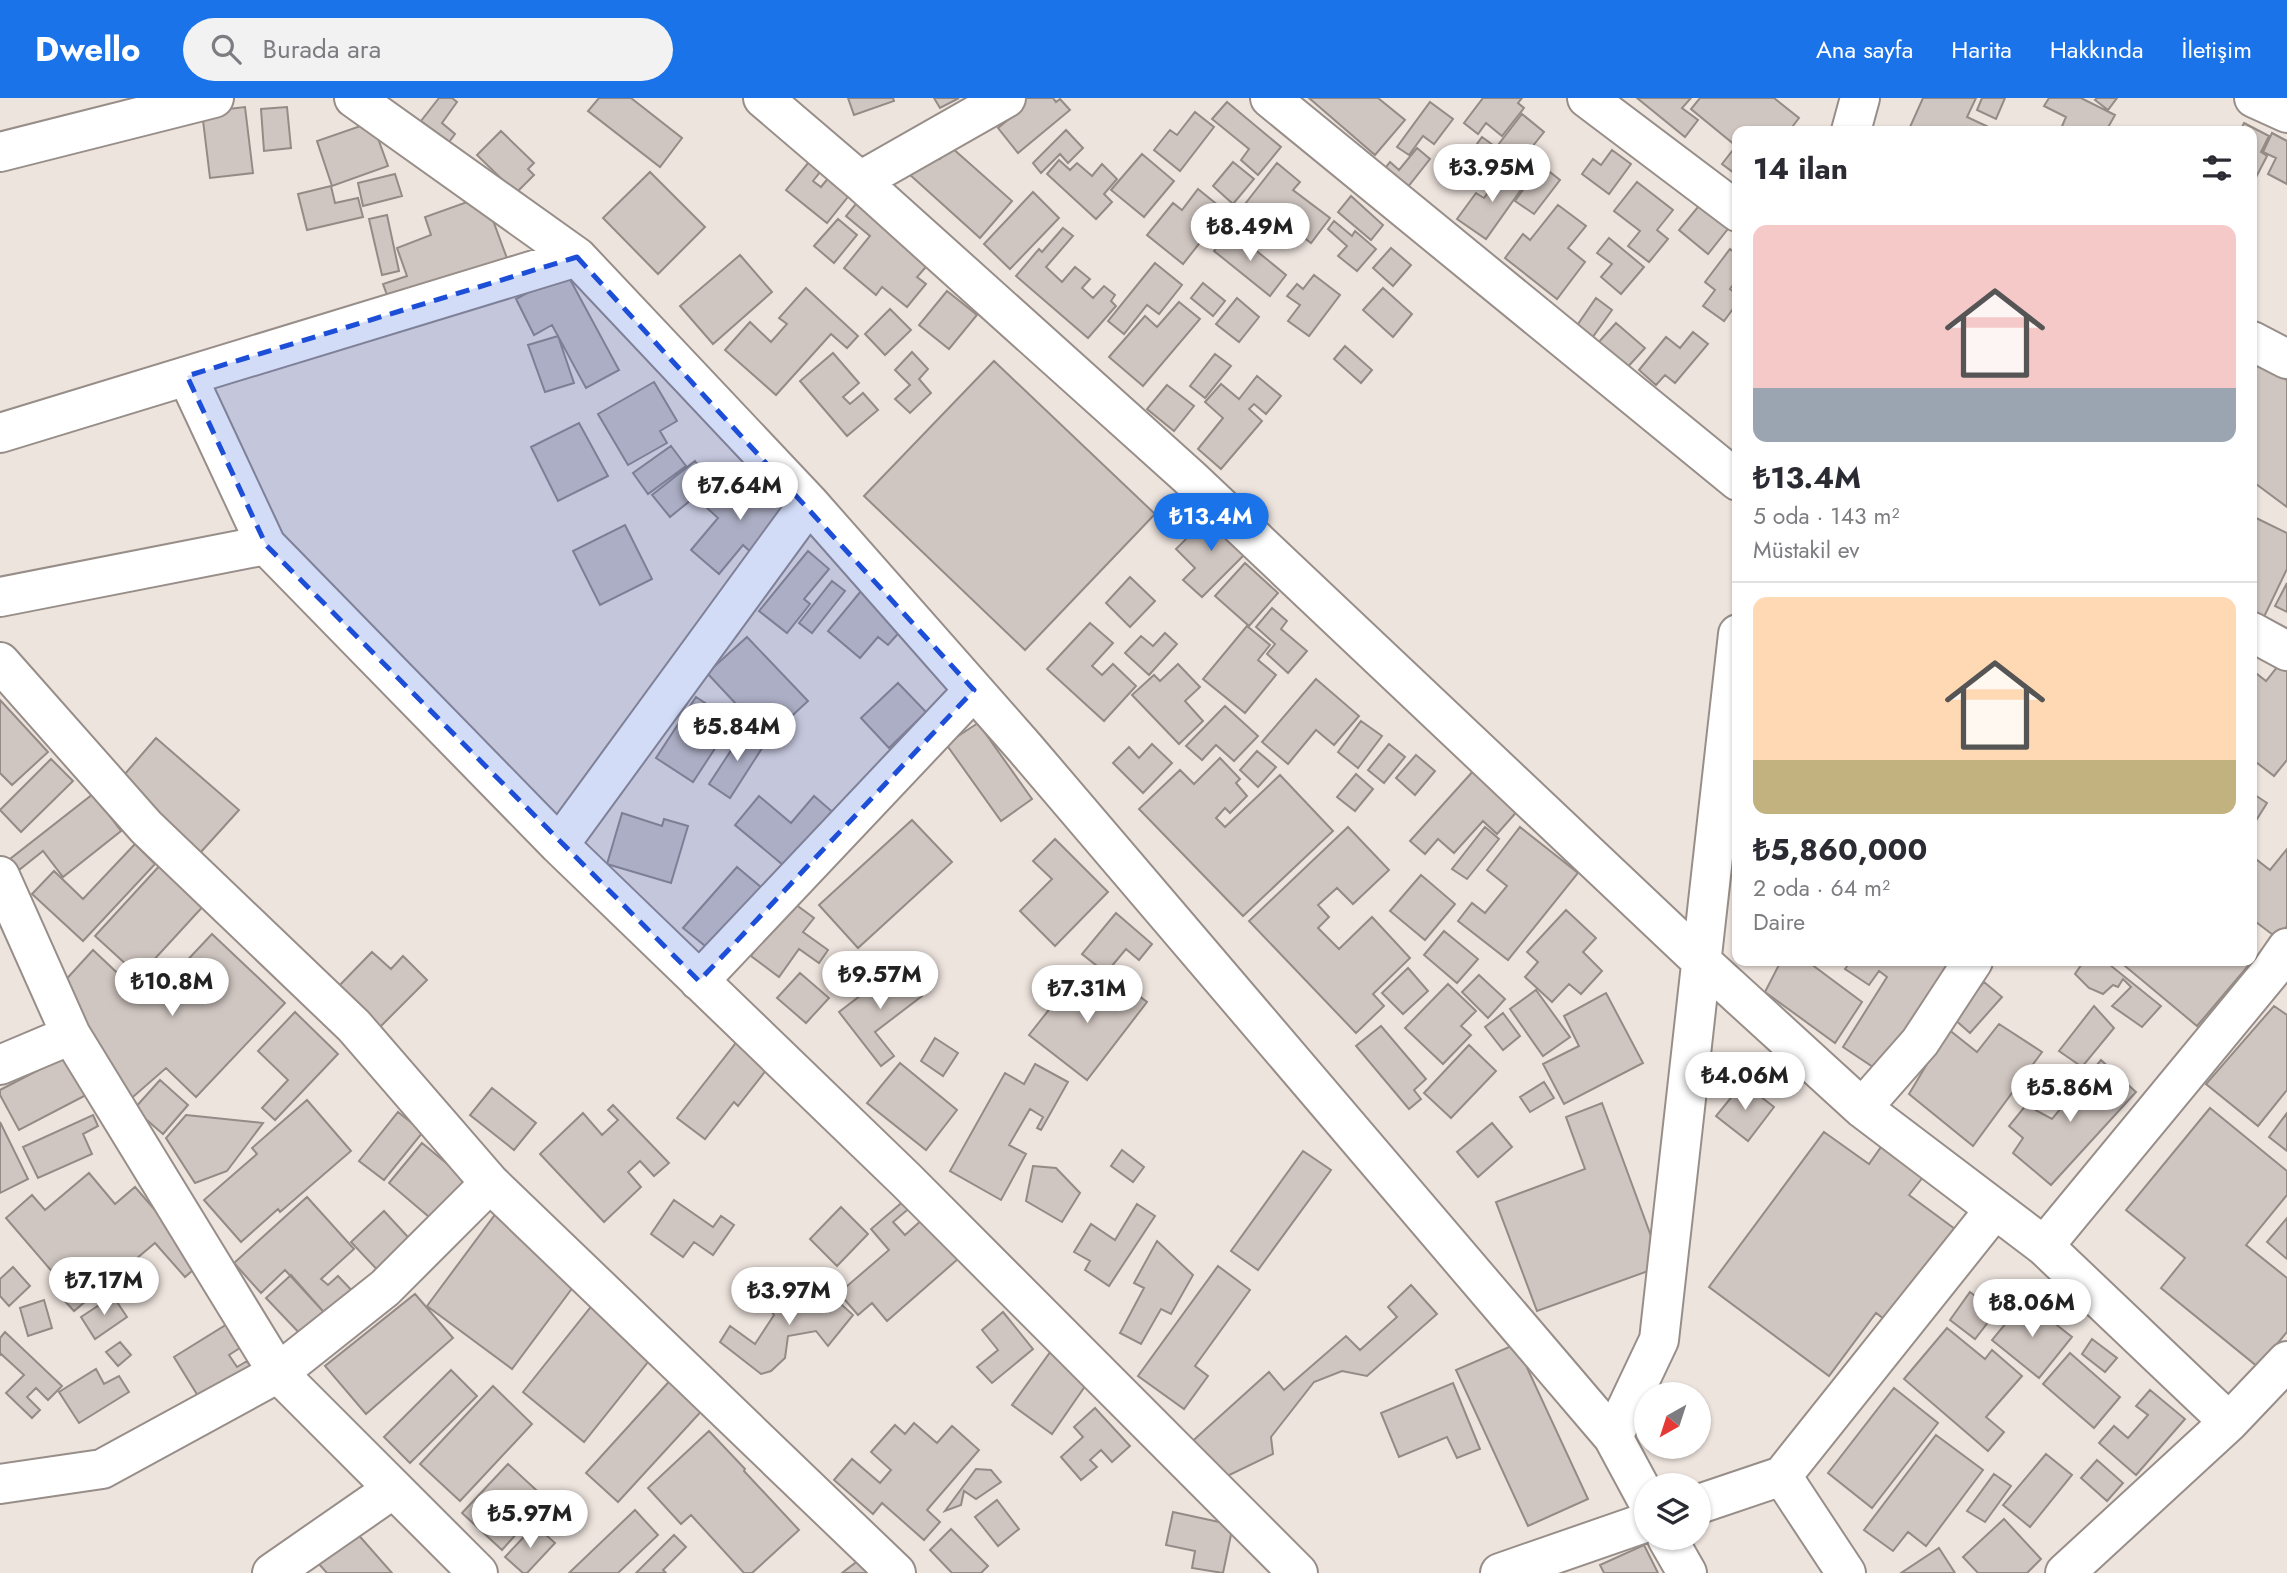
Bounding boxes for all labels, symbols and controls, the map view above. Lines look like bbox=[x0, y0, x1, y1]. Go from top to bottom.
search box bbox=[183, 18, 673, 81]
text: Dwello bbox=[35, 26, 141, 73]
icon: search bbox=[207, 30, 245, 68]
text: Burada ara bbox=[263, 30, 381, 68]
text: Ana sayfa bbox=[1816, 32, 1913, 67]
text: Harita bbox=[1951, 32, 2012, 67]
text: Hakkında bbox=[2050, 32, 2144, 67]
text: İletişim bbox=[2182, 32, 2252, 67]
pin: ₺3.95M bbox=[1435, 144, 1549, 204]
text: 14 ilan bbox=[1753, 147, 1848, 190]
icon: filters bbox=[2198, 149, 2236, 187]
text: ₺3.95M bbox=[1449, 150, 1535, 184]
pin: ₺8.49M bbox=[1193, 204, 1307, 263]
text: ₺8.49M bbox=[1207, 209, 1293, 243]
icon: home bbox=[1932, 270, 2058, 396]
text: ₺13.4M bbox=[1753, 456, 1861, 499]
pin: ₺7.64M bbox=[683, 462, 797, 522]
text: ₺7.64M bbox=[698, 468, 782, 502]
pin: ₺13.4M bbox=[1154, 494, 1268, 553]
text: ₺13.4M bbox=[1170, 499, 1252, 533]
text: 5 oda · 143 m² bbox=[1753, 499, 1899, 533]
text: Müstakil ev bbox=[1753, 533, 1859, 567]
icon: home bbox=[1932, 642, 2058, 768]
pin: ₺5.84M bbox=[680, 704, 794, 763]
text: ₺5.84M bbox=[694, 709, 780, 743]
text: ₺5,860,000 bbox=[1753, 828, 1927, 871]
text: 2 oda · 64 m² bbox=[1753, 871, 1890, 905]
text: Daire bbox=[1753, 905, 1805, 939]
pin: ₺9.57M bbox=[823, 951, 937, 1011]
text: ₺9.57M bbox=[838, 957, 922, 991]
pin: ₺10.8M bbox=[115, 958, 229, 1018]
text: ₺10.8M bbox=[131, 964, 213, 998]
pin: ₺7.31M bbox=[1030, 965, 1144, 1025]
text: ₺7.31M bbox=[1048, 971, 1126, 1005]
pin: ₺4.06M bbox=[1688, 1052, 1802, 1112]
text: ₺4.06M bbox=[1701, 1058, 1789, 1092]
pin: ₺5.86M bbox=[2013, 1065, 2127, 1124]
text: ₺5.86M bbox=[2027, 1070, 2113, 1104]
pin: ₺7.17M bbox=[47, 1258, 161, 1317]
text: ₺7.17M bbox=[65, 1263, 143, 1297]
pin: ₺3.97M bbox=[732, 1268, 846, 1327]
text: ₺3.97M bbox=[747, 1273, 831, 1307]
pin: ₺8.06M bbox=[1975, 1280, 2089, 1339]
text: ₺8.06M bbox=[1989, 1285, 2075, 1319]
north arrow bbox=[1634, 1382, 1712, 1460]
map controls bbox=[1634, 1382, 1711, 1550]
button: layers bbox=[1634, 1473, 1711, 1550]
pin: ₺5.97M bbox=[473, 1490, 587, 1550]
text: ₺5.97M bbox=[488, 1496, 572, 1530]

